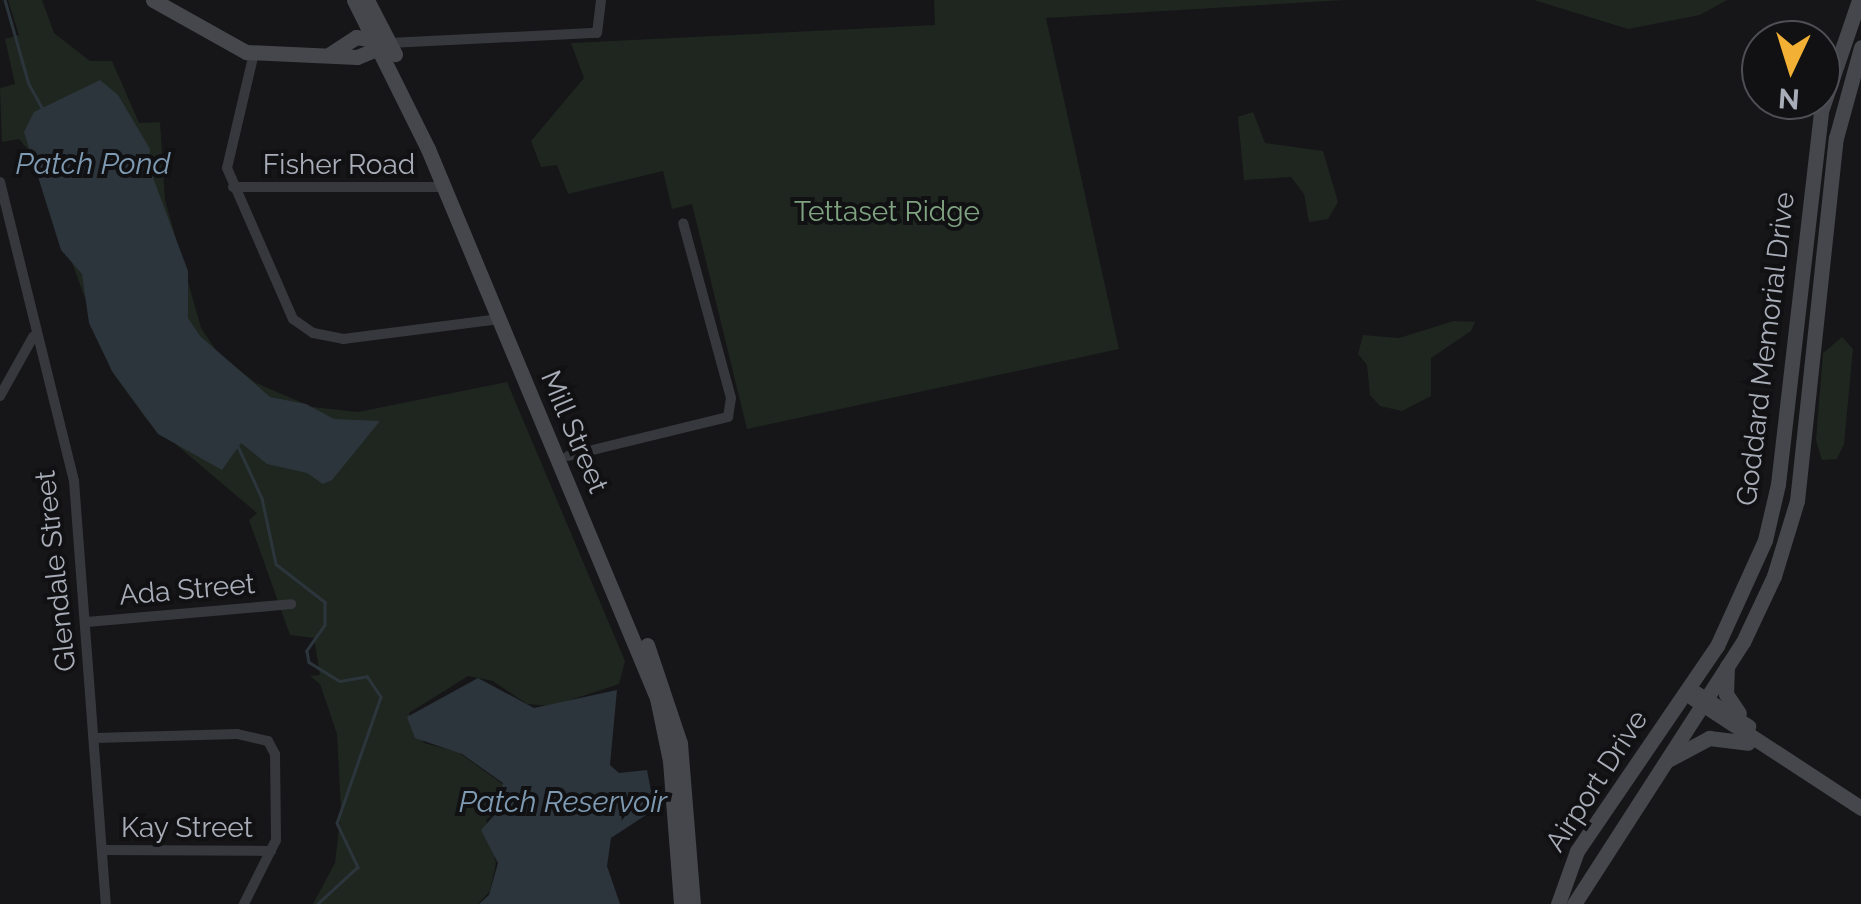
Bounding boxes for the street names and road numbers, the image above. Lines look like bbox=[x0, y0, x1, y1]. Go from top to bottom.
street label: Fisher Road bbox=[262, 148, 416, 182]
street label: Goddard Memorial Drive bbox=[1730, 190, 1802, 508]
street label: Mill Street bbox=[533, 365, 615, 499]
street label: Glendale Street bbox=[29, 469, 83, 673]
street label: Ada Street bbox=[118, 567, 256, 613]
street label: Airport Drive bbox=[1539, 704, 1655, 858]
street label: Kay Street bbox=[121, 811, 253, 845]

